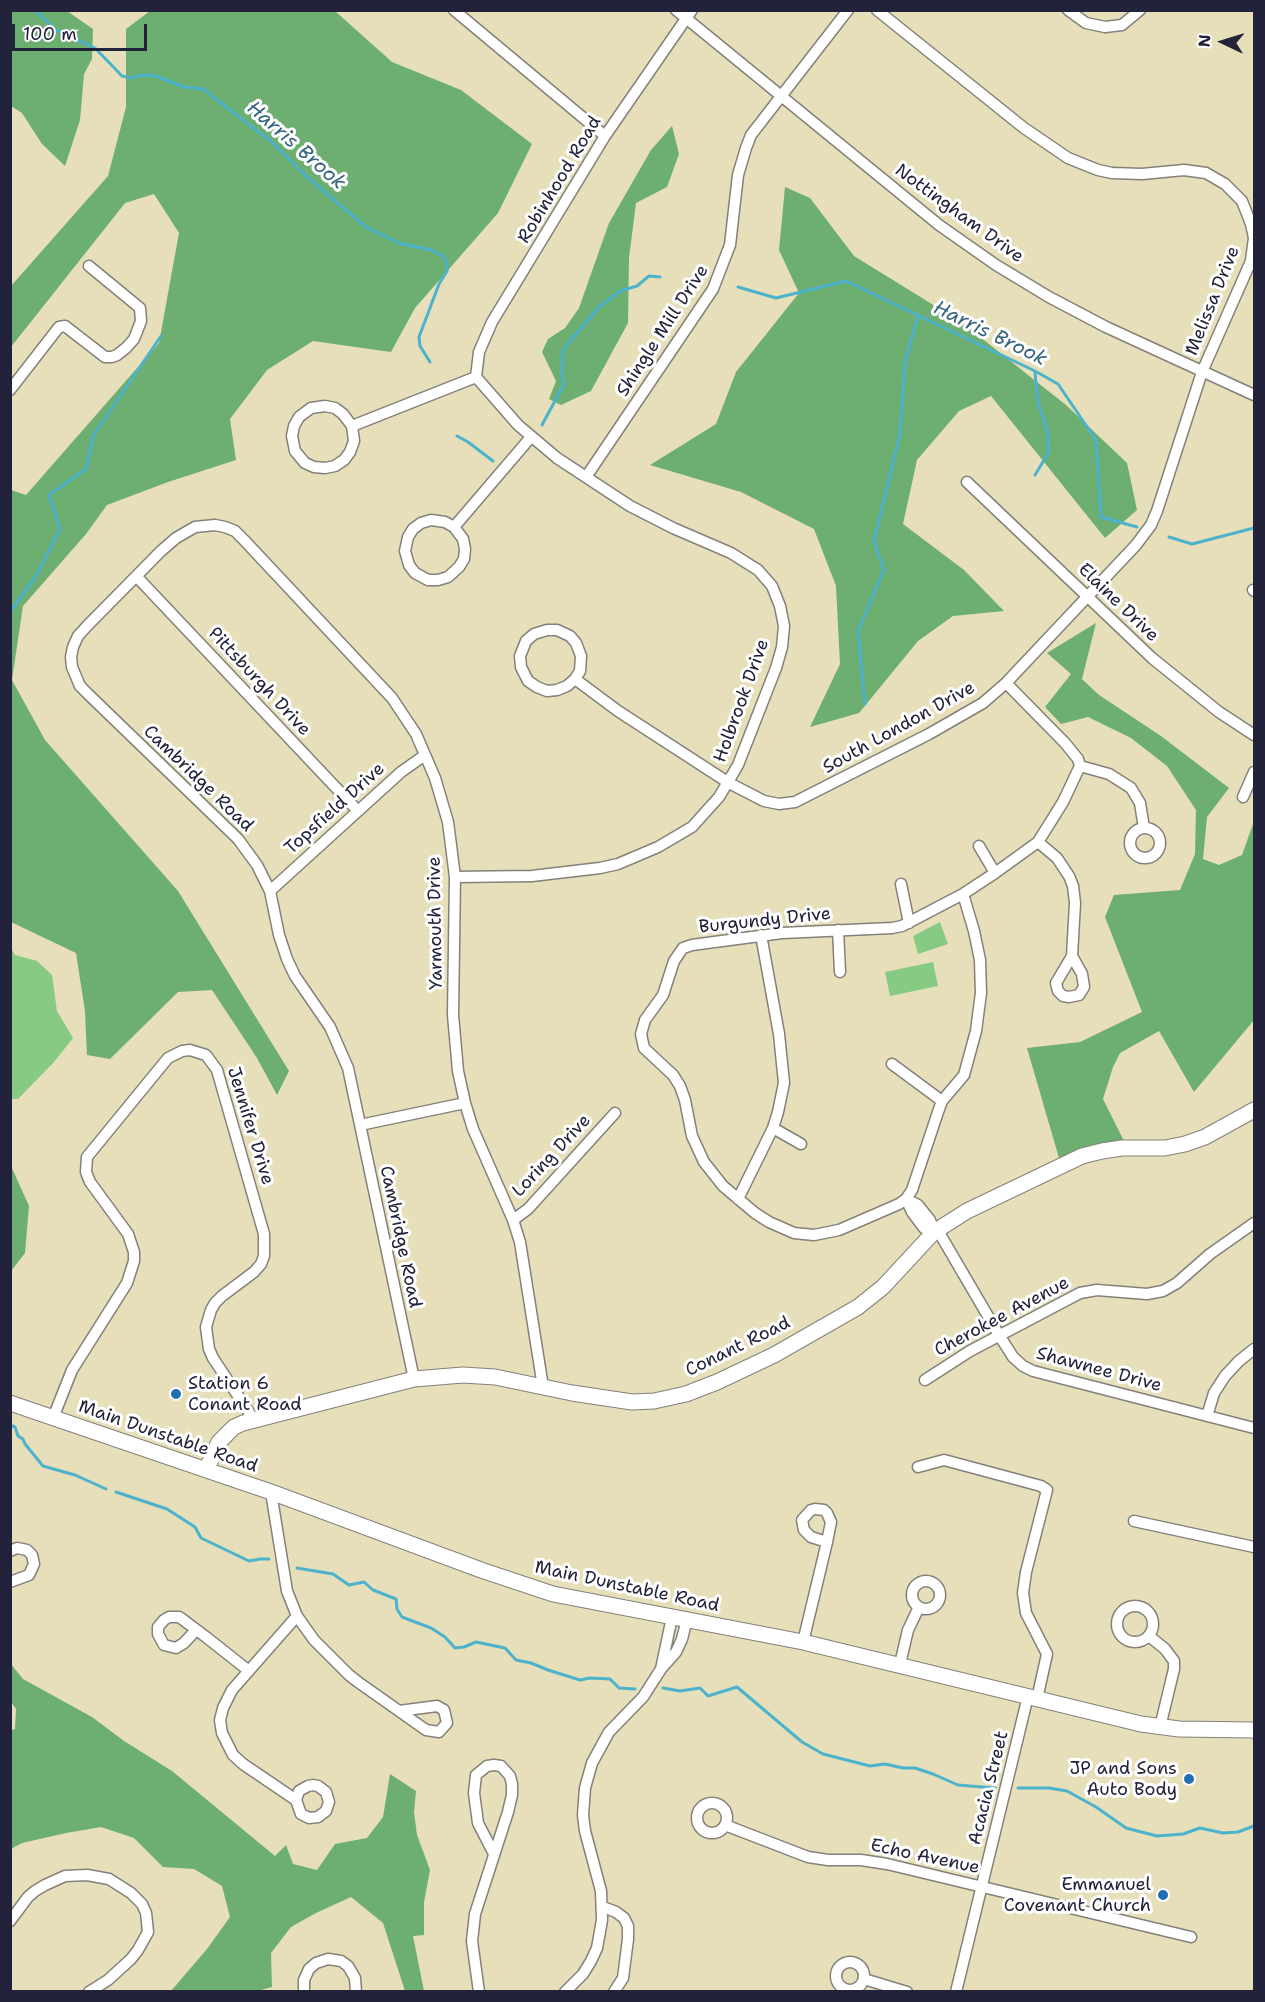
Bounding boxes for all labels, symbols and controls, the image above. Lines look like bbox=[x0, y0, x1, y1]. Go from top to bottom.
scale bar bbox=[15, 12, 150, 50]
north arrow bbox=[1193, 12, 1253, 72]
text: 100 m bbox=[23, 22, 77, 46]
text: N bbox=[1194, 34, 1215, 48]
water label: Harris Brook bbox=[242, 96, 350, 196]
street label: Robinhood Road bbox=[514, 113, 606, 247]
street label: Nottingham Drive bbox=[890, 160, 1028, 268]
street label: Melissa Drive bbox=[1181, 243, 1245, 359]
street label: Shingle Mill Drive bbox=[612, 261, 714, 401]
water label: Harris Brook bbox=[929, 296, 1051, 372]
street label: Elaine Drive bbox=[1073, 559, 1163, 647]
street label: Pittsburgh Drive bbox=[203, 623, 315, 741]
street label: Holbrook Drive bbox=[710, 636, 774, 766]
street label: South London Drive bbox=[819, 677, 979, 779]
street label: Cambridge Road bbox=[139, 721, 257, 837]
street label: Topsfield Drive bbox=[281, 758, 389, 860]
street label: Yarmouth Drive bbox=[424, 856, 448, 990]
street label: Burgundy Drive bbox=[698, 903, 832, 939]
street label: Jennifer Drive bbox=[222, 1065, 278, 1187]
street label: Loring Drive bbox=[508, 1110, 596, 1202]
street label: Cambridge Road bbox=[374, 1164, 426, 1310]
street label: Cherokee Avenue bbox=[931, 1272, 1073, 1362]
street label: Conant Road bbox=[682, 1312, 794, 1382]
street label: Shawnee Drive bbox=[1034, 1343, 1164, 1397]
place label: Station 6 Conant Road bbox=[188, 1373, 302, 1416]
marker: Station 6 Conant Road bbox=[169, 1387, 183, 1401]
street label: Main Dunstable Road bbox=[76, 1396, 260, 1478]
street label: Main Dunstable Road bbox=[533, 1557, 721, 1617]
street label: Acacia Street bbox=[964, 1729, 1014, 1847]
place label: JP and Sons Auto Body bbox=[1069, 1758, 1177, 1800]
marker: JP and Sons Auto Body bbox=[1182, 1772, 1196, 1786]
street label: Echo Avenue bbox=[868, 1835, 982, 1879]
place label: Emmanuel Covenant Church bbox=[1004, 1874, 1151, 1916]
marker: Emmanuel Covenant Church bbox=[1156, 1888, 1170, 1902]

